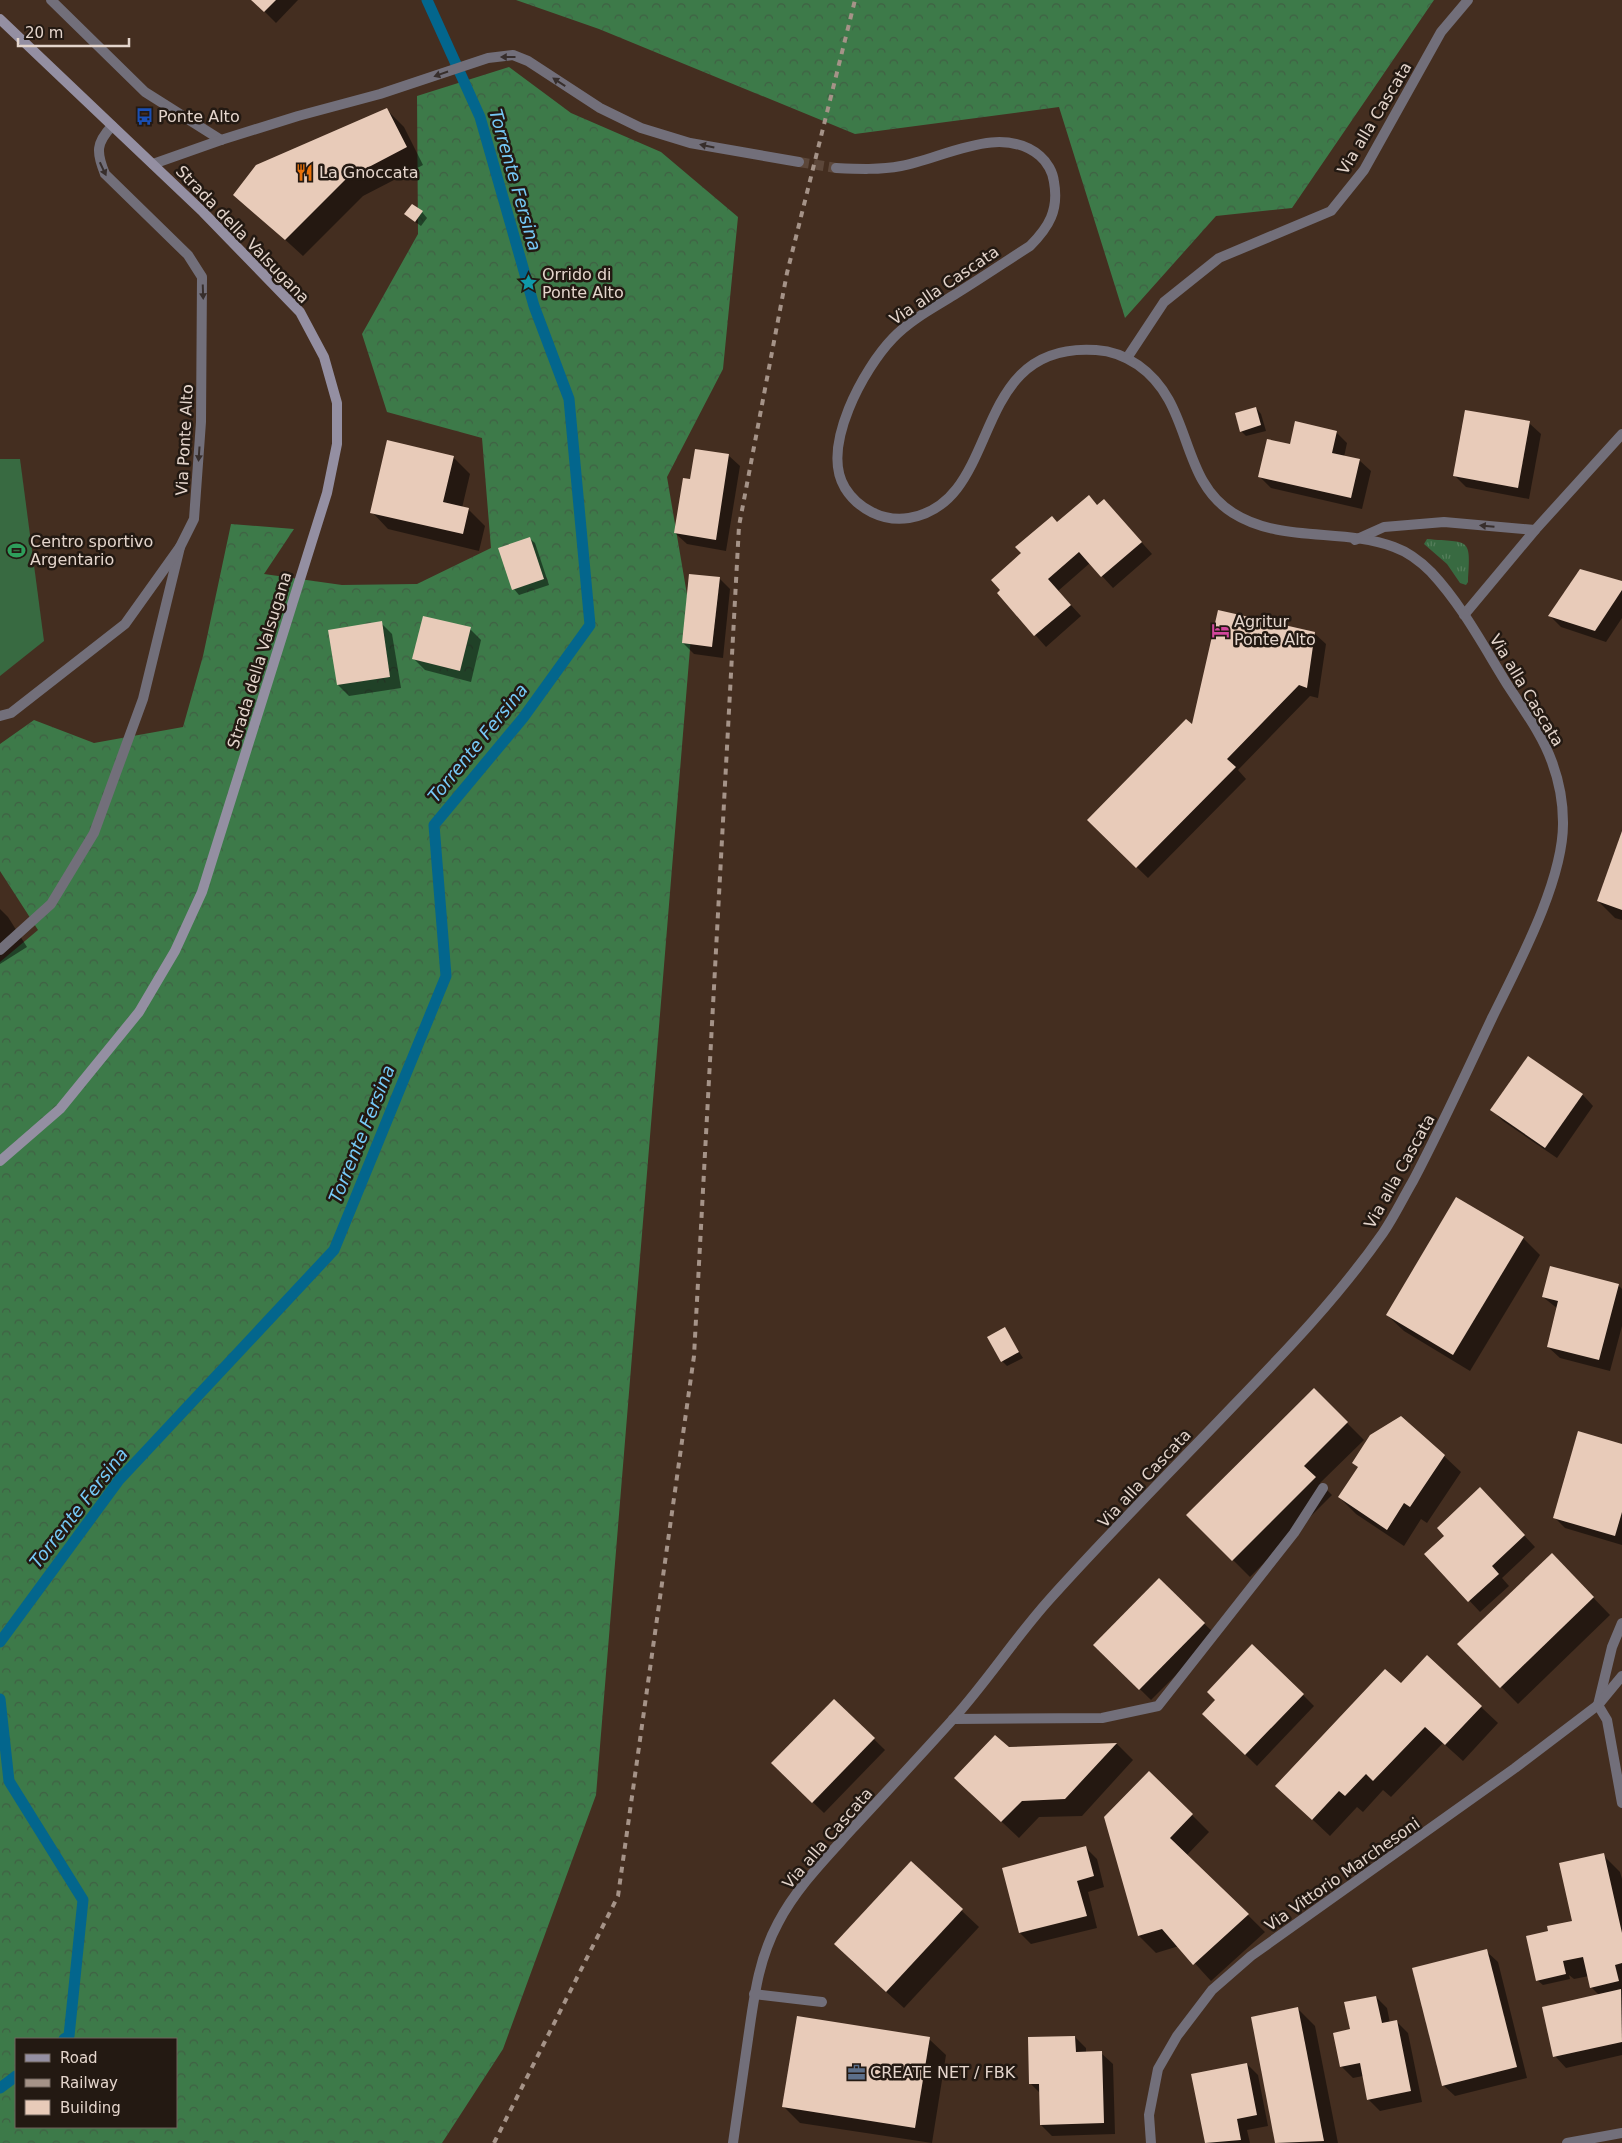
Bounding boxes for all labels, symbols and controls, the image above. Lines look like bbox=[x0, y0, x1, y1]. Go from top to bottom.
scale bar bbox=[18, 15, 129, 47]
text: 20 m bbox=[25, 24, 63, 42]
one-way arrow bbox=[500, 53, 516, 61]
street label: Via alla Cascata bbox=[1333, 59, 1415, 178]
one-way arrow bbox=[434, 70, 449, 78]
one-way arrow bbox=[552, 78, 566, 87]
bus stop icon: Ponte Alto bbox=[134, 106, 154, 126]
place label: Ponte Alto bbox=[158, 107, 240, 126]
water label: Torrente Fersina bbox=[485, 107, 546, 253]
one-way arrow bbox=[699, 142, 715, 150]
one-way arrow bbox=[99, 161, 108, 176]
street label: Strada della Valsugana bbox=[172, 162, 313, 307]
restaurant icon: La Gnoccata bbox=[295, 162, 315, 182]
place label: La Gnoccata bbox=[319, 163, 419, 182]
street label: Via alla Cascata bbox=[886, 242, 1002, 329]
place label: Orrido di Ponte Alto bbox=[542, 265, 624, 302]
place icon: Orrido di Ponte Alto bbox=[518, 273, 538, 293]
one-way arrow bbox=[199, 284, 207, 300]
street label: Via Ponte Alto bbox=[172, 384, 197, 496]
one-way arrow bbox=[194, 446, 202, 462]
one-way arrow bbox=[1478, 522, 1494, 530]
place label: Centro sportivo Argentario bbox=[30, 532, 153, 569]
sports icon: Centro sportivo Argentario bbox=[6, 540, 26, 560]
street label: Strada della Valsugana bbox=[223, 569, 295, 751]
place label: Agritur Ponte Alto bbox=[1234, 612, 1316, 649]
hotel icon: Agritur Ponte Alto bbox=[1210, 620, 1230, 640]
street label: Via alla Cascata bbox=[1486, 631, 1568, 750]
water label: Torrente Fersina bbox=[423, 679, 532, 806]
water label: Torrente Fersina bbox=[324, 1062, 399, 1206]
street label: Via alla Cascata bbox=[1360, 1111, 1439, 1232]
street label: Via alla Cascata bbox=[1094, 1425, 1195, 1531]
water label: Torrente Fersina bbox=[25, 1443, 132, 1572]
street label: Via alla Cascata bbox=[778, 1784, 876, 1893]
street label: Via Vittorio Marchesoni bbox=[1261, 1814, 1423, 1935]
legend bbox=[15, 2038, 178, 2128]
text: Road bbox=[60, 2049, 98, 2067]
office icon: CREATE NET / FBK bbox=[846, 2062, 866, 2082]
place label: CREATE NET / FBK bbox=[870, 2063, 1016, 2082]
text: Railway bbox=[60, 2074, 118, 2092]
text: Building bbox=[60, 2099, 121, 2117]

